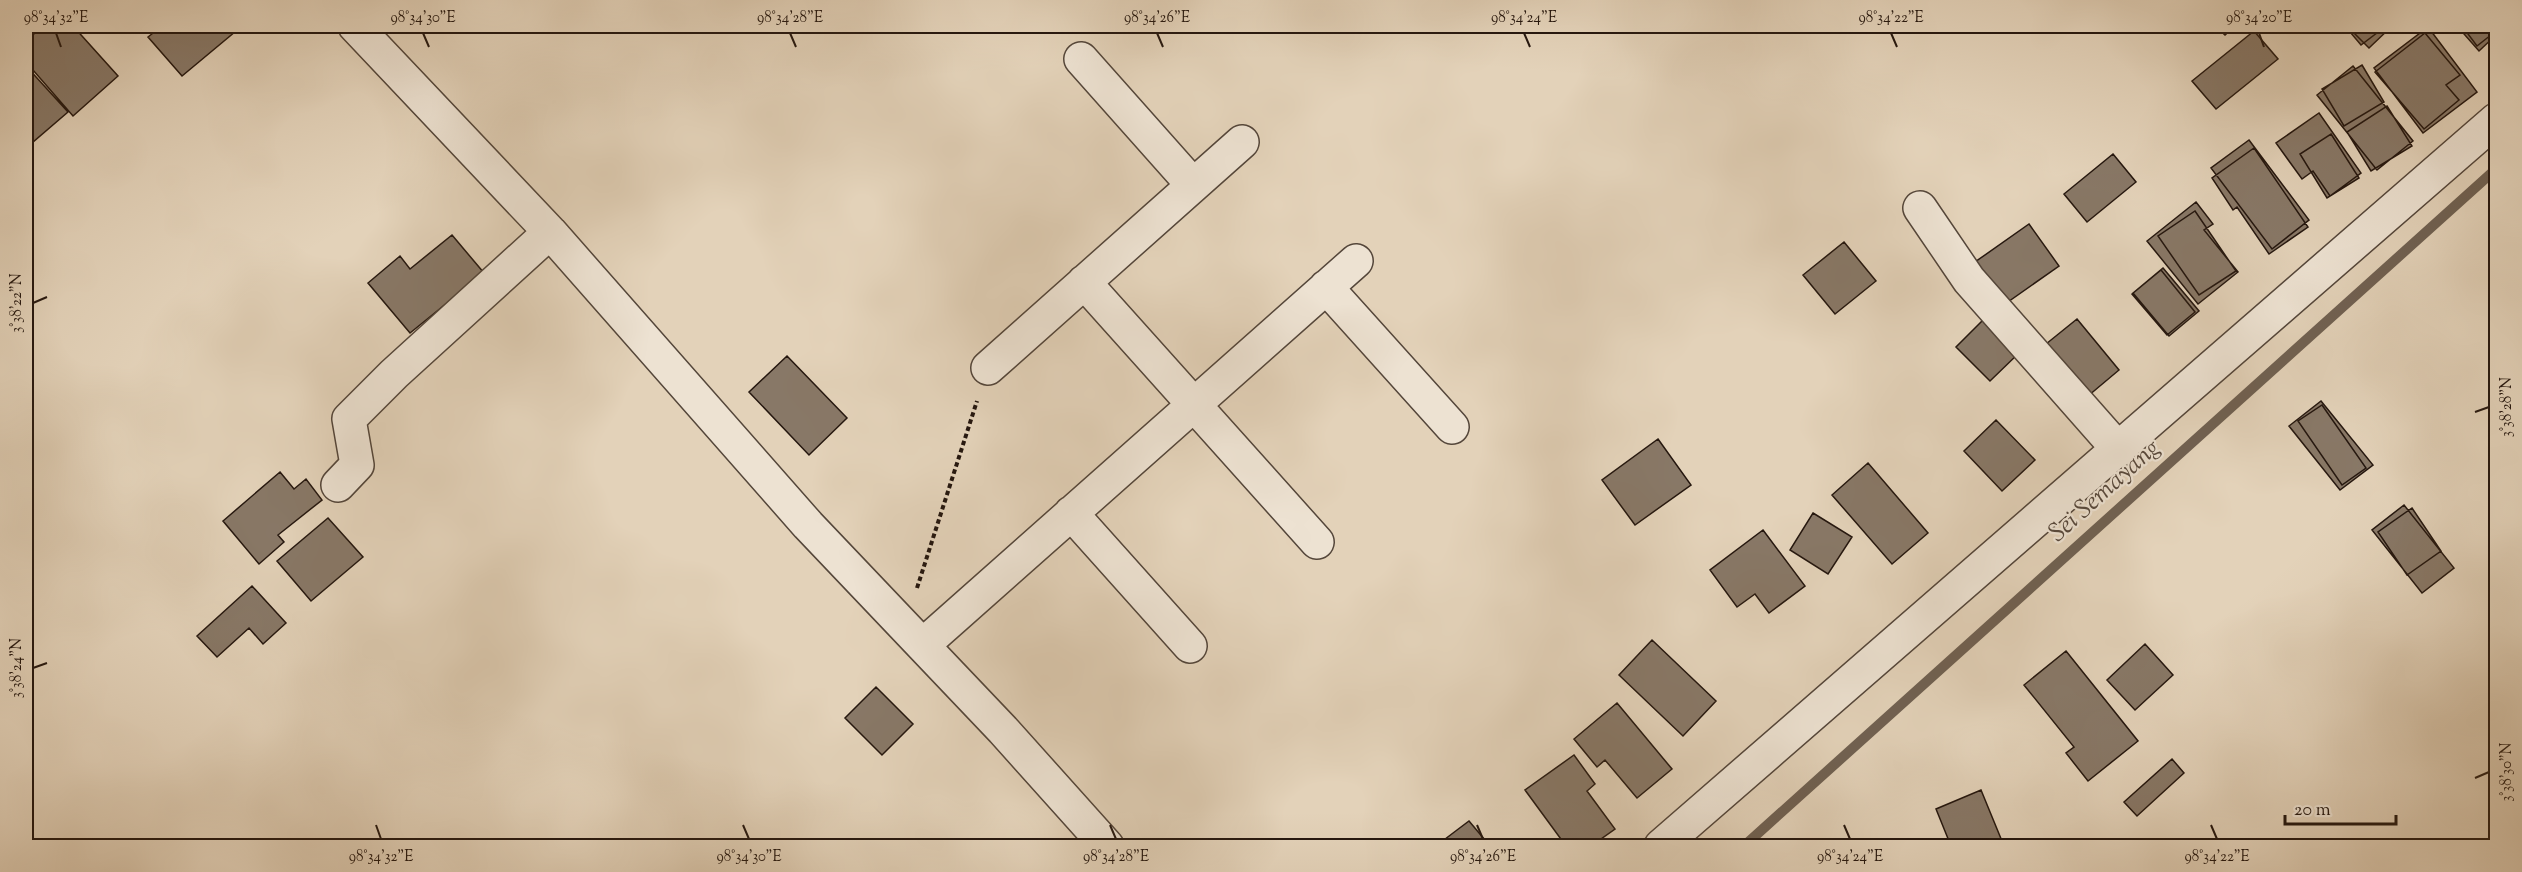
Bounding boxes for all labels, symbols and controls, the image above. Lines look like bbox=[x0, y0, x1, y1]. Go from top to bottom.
text: 98°34'32"E bbox=[24, 8, 88, 29]
text: 98°34'30"E bbox=[390, 8, 456, 29]
text: 98°34'28"E bbox=[757, 8, 823, 29]
text: 98°34'26"E bbox=[1124, 8, 1190, 29]
text: 98°34'24"E bbox=[1491, 8, 1557, 29]
text: 98°34'22"E bbox=[1858, 8, 1924, 29]
text: 98°34'20"E bbox=[2226, 8, 2292, 29]
text: 3°38'22"N bbox=[7, 273, 28, 333]
text: 3°38'28"N bbox=[2497, 377, 2518, 437]
water label: Sei Semayang bbox=[2041, 431, 2169, 551]
text: 3°38'24"N bbox=[7, 638, 28, 698]
text: 3°38'30"N bbox=[2497, 742, 2518, 802]
scale bar bbox=[2285, 788, 2396, 826]
text: 20 m bbox=[2294, 798, 2331, 824]
text: 98°34'32"E bbox=[349, 847, 413, 868]
text: 98°34'30"E bbox=[716, 847, 782, 868]
text: 98°34'28"E bbox=[1083, 847, 1149, 868]
text: 98°34'26"E bbox=[1450, 847, 1516, 868]
text: 98°34'24"E bbox=[1817, 847, 1883, 868]
text: 98°34'22"E bbox=[2184, 847, 2250, 868]

